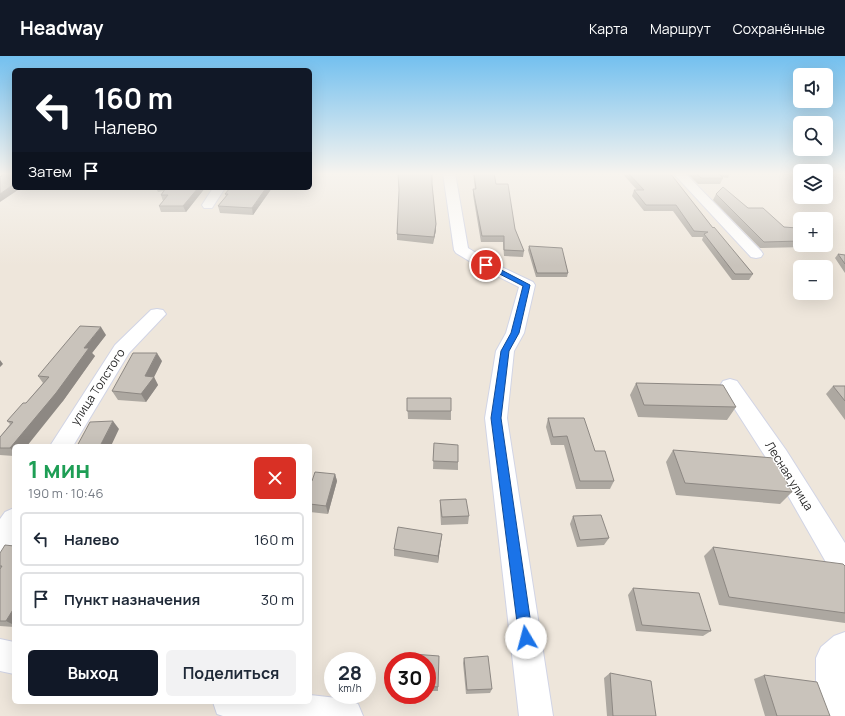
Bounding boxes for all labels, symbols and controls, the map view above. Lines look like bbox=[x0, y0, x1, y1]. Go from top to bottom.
text: Headway bbox=[20, 15, 103, 41]
text: Карта bbox=[589, 19, 628, 38]
text: Маршрут bbox=[650, 19, 711, 38]
text: Сохранённые bbox=[733, 19, 825, 38]
map controls bbox=[793, 68, 833, 300]
button: sound bbox=[793, 68, 833, 108]
text: 160 m bbox=[94, 79, 173, 117]
icon: left bbox=[28, 84, 80, 136]
text: Налево bbox=[94, 115, 158, 139]
button: search bbox=[793, 116, 833, 156]
icon: arrive bbox=[80, 160, 102, 182]
text: Затем bbox=[28, 161, 72, 182]
button: layers bbox=[793, 164, 833, 204]
button: + bbox=[793, 212, 833, 252]
pin bbox=[469, 248, 503, 282]
icon: arrive bbox=[475, 254, 497, 276]
button: − bbox=[793, 260, 833, 300]
street label: улица Толстого bbox=[66, 345, 129, 429]
street label: Лесная улица bbox=[761, 438, 817, 514]
text: 1 мин bbox=[28, 452, 90, 485]
button: close bbox=[254, 457, 296, 499]
text: 190 m · 10:46 bbox=[28, 484, 103, 502]
icon: left bbox=[30, 528, 52, 550]
text: Налево bbox=[64, 529, 119, 550]
text: 160 m bbox=[254, 529, 294, 550]
icon: arrive bbox=[30, 588, 52, 610]
text: Пункт назначения bbox=[64, 589, 200, 610]
text: 30 m bbox=[261, 589, 294, 610]
position arrow bbox=[505, 617, 547, 659]
button: Выход bbox=[28, 650, 158, 696]
button: Поделиться bbox=[166, 650, 296, 696]
speed limit sign: 30 bbox=[384, 652, 436, 704]
text: 28 bbox=[338, 659, 362, 686]
text: km/h bbox=[338, 681, 362, 695]

